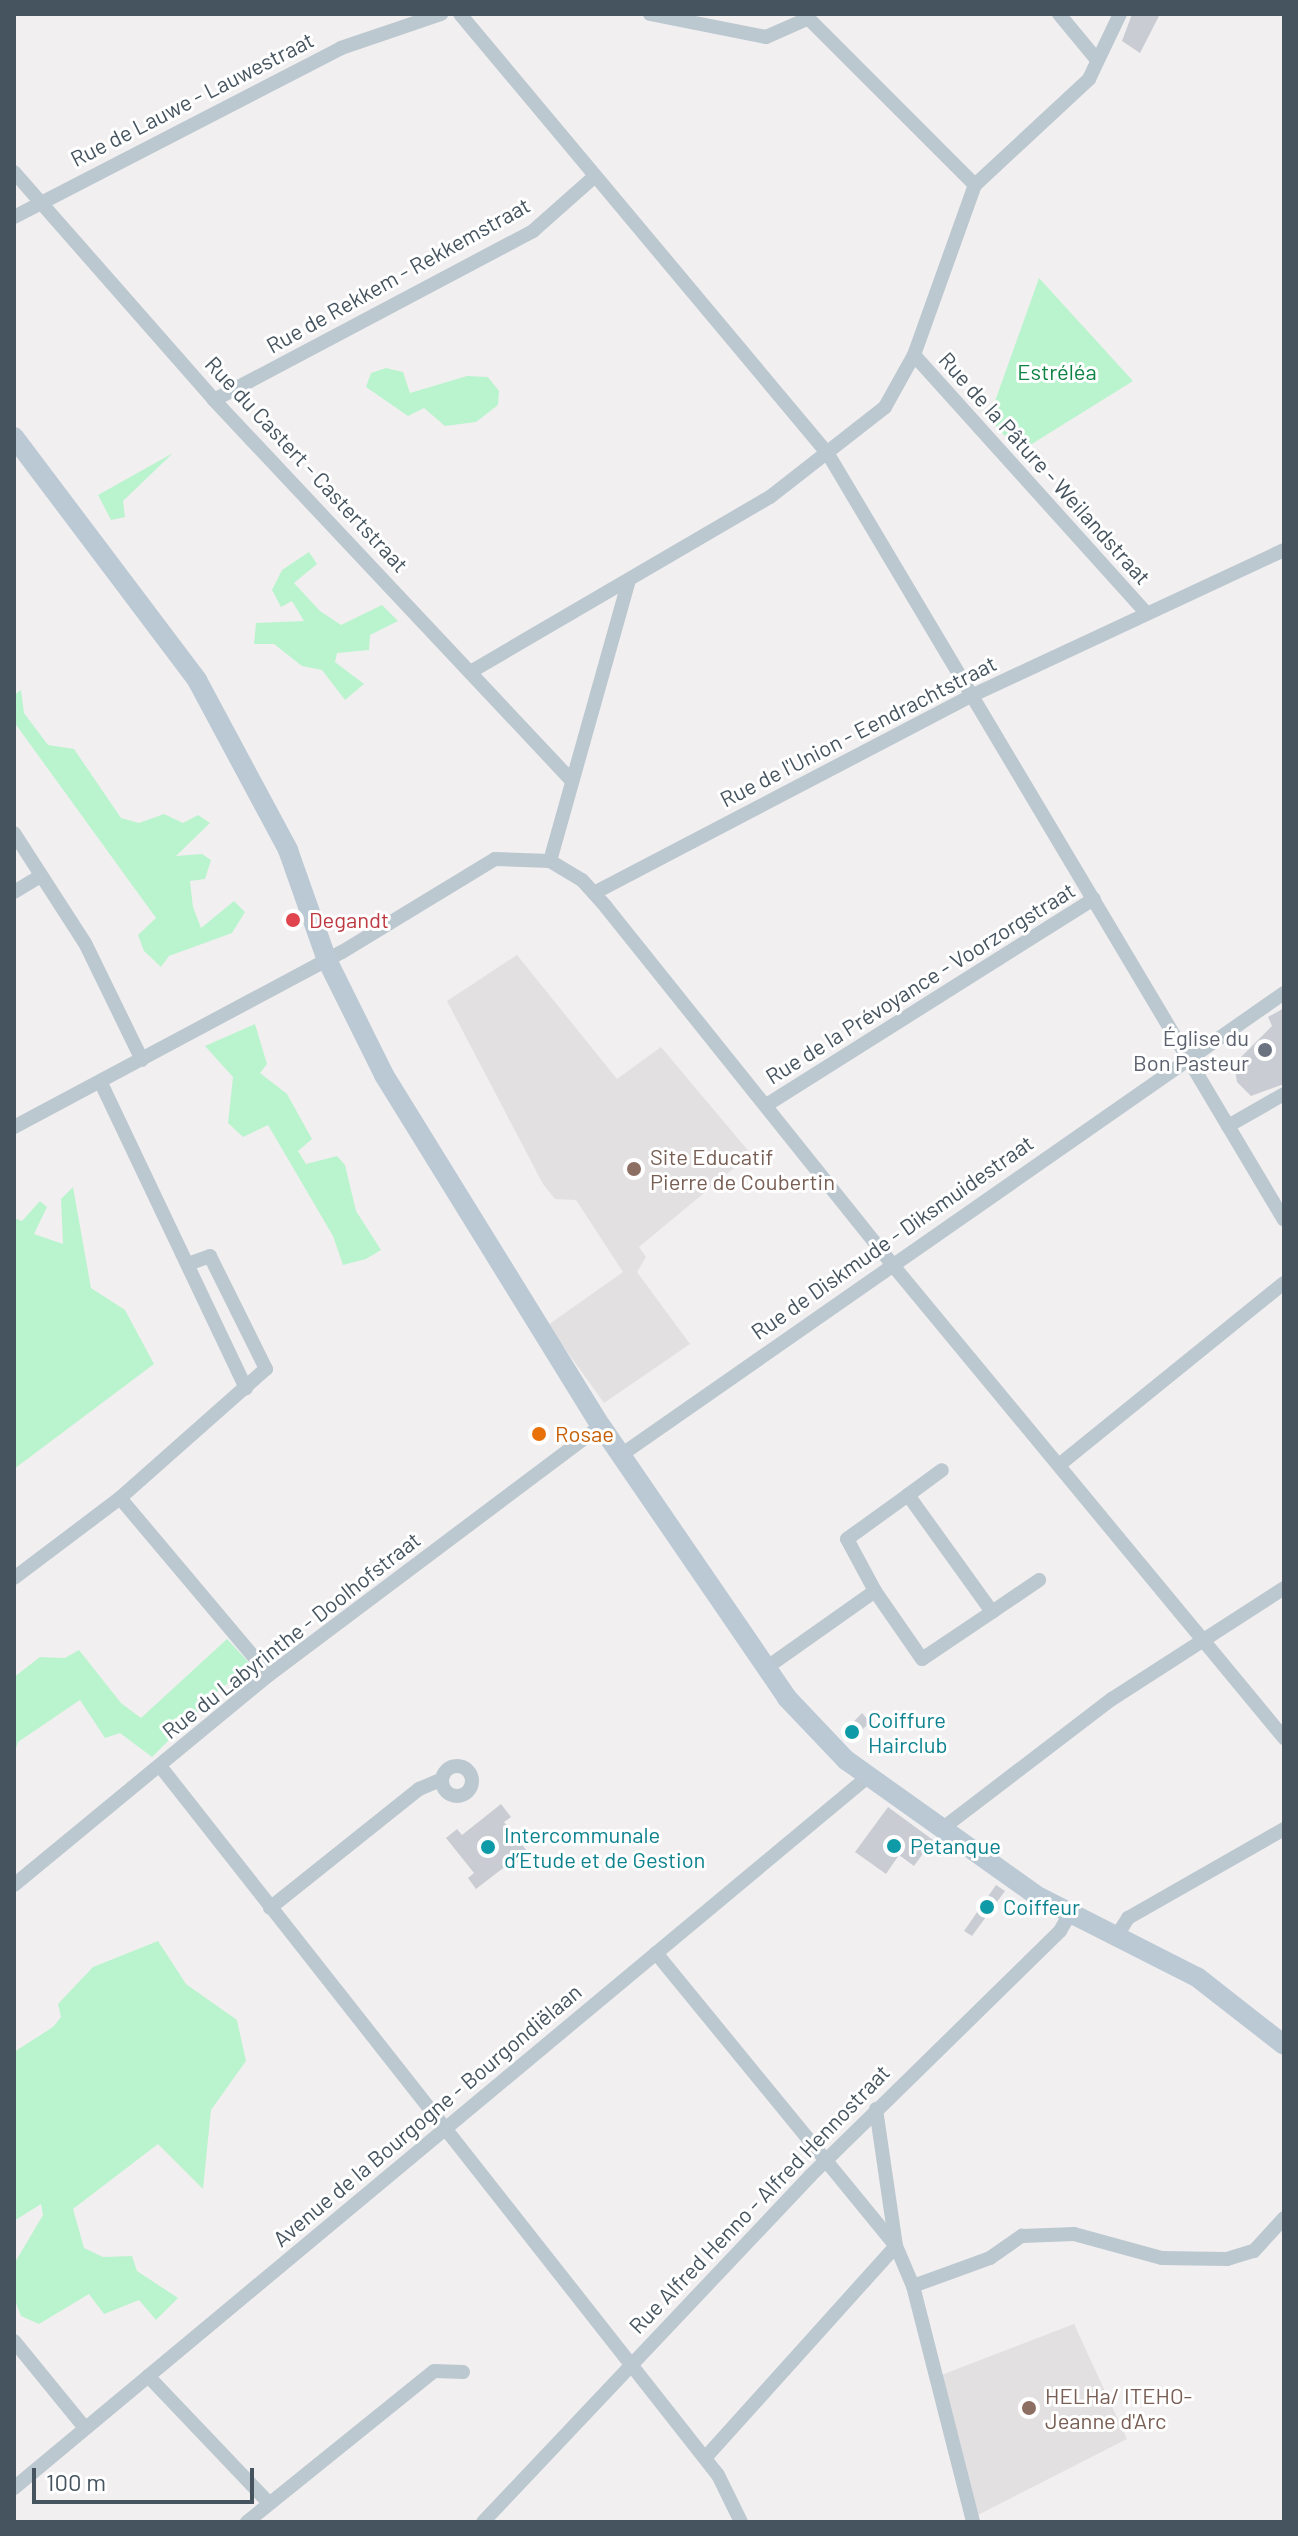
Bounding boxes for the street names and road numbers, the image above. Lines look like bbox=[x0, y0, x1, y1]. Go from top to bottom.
street label: Rue de Lauwe - Lauwestraat bbox=[66, 26, 318, 172]
street label: Rue de Rekkem - Rekkemstraat bbox=[262, 191, 534, 359]
street label: Rue de la Pâture - Weilandstraat bbox=[934, 346, 1156, 590]
street label: Rue du Castert - Castertstraat bbox=[200, 351, 414, 577]
street label: Rue de l'Union - Eendrachtstraat bbox=[715, 650, 1001, 812]
street label: Rue de la Prévoyance - Voorzorgstraat bbox=[761, 877, 1079, 1089]
street label: Rue de Diskmude - Diksmuidestraat bbox=[746, 1129, 1038, 1345]
street label: Rue du Labyrinthe - Doolhofstraat bbox=[157, 1526, 425, 1744]
street label: Avenue de la Bourgogne - Bourgondiëlaan bbox=[267, 1978, 587, 2252]
street label: Rue Alfred Henno - Alfred Hennostraat bbox=[623, 2059, 895, 2339]

